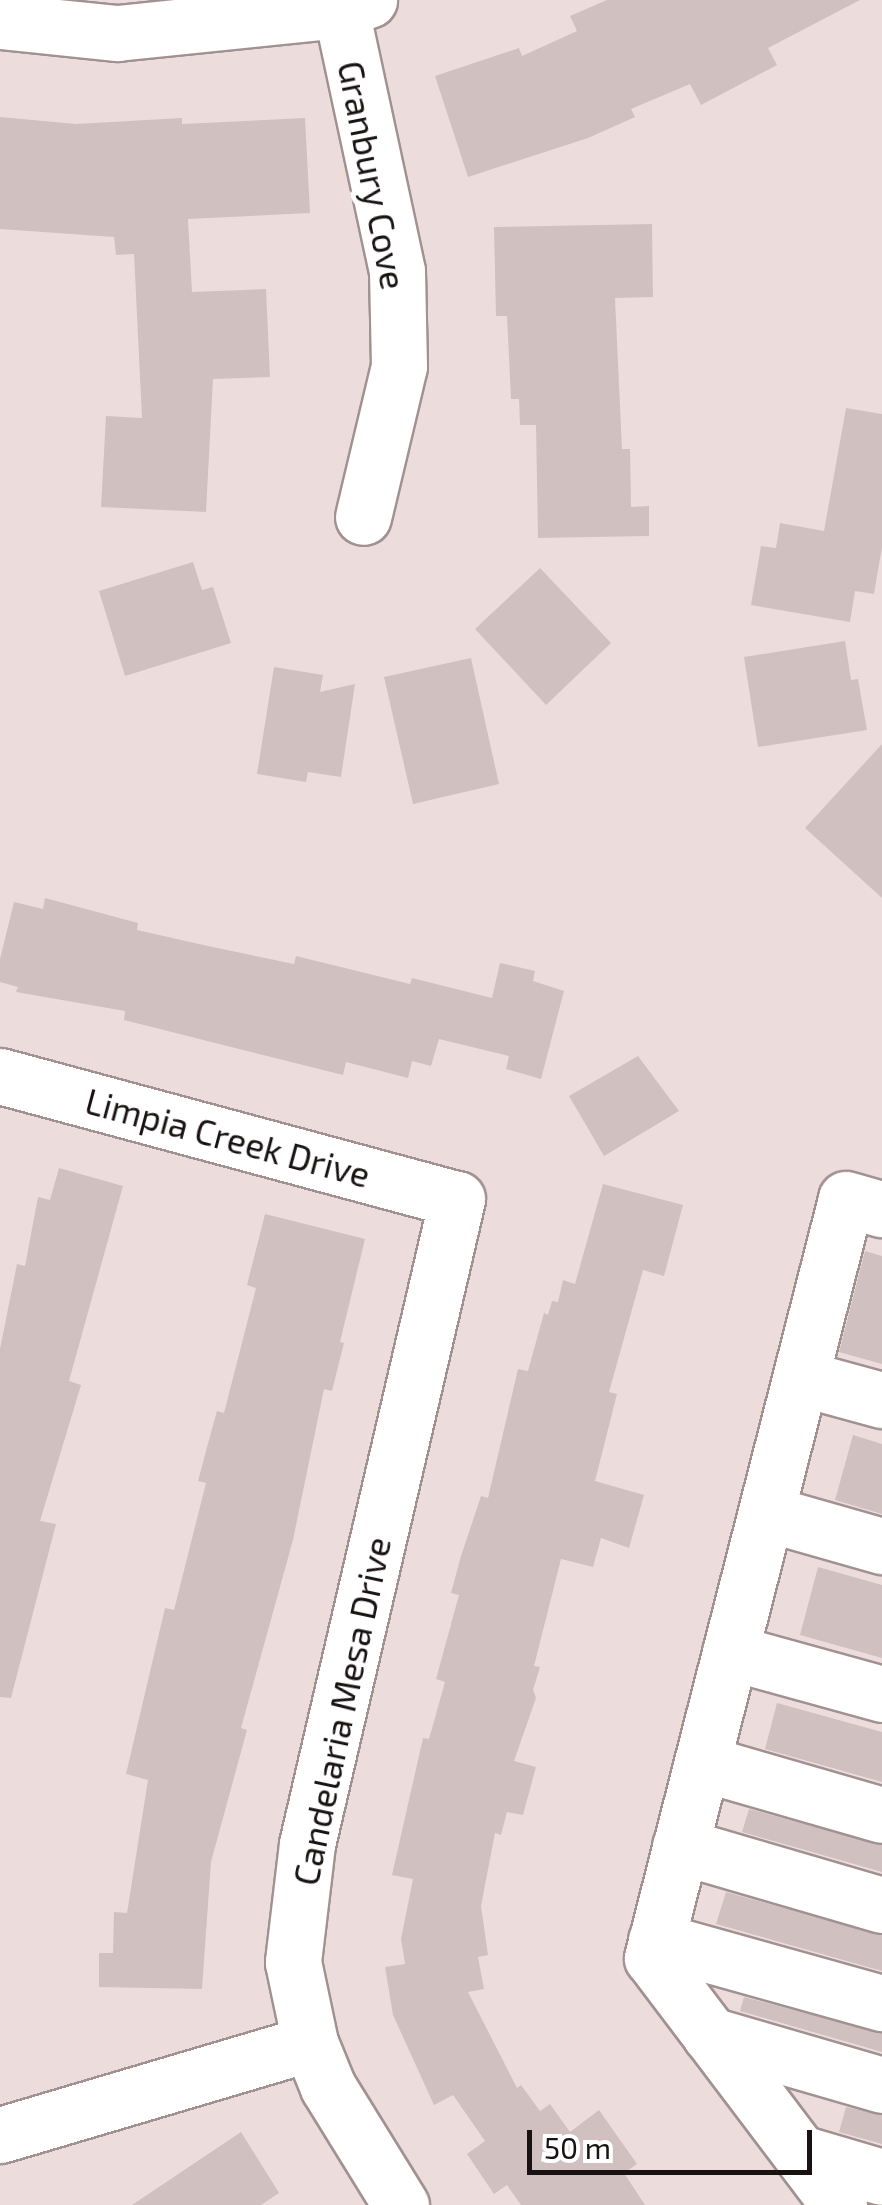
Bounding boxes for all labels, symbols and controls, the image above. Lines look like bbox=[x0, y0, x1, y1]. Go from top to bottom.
street label: Granbury Cove bbox=[330, 57, 416, 293]
street label: Limpia Creek Drive bbox=[81, 1079, 375, 1195]
street label: Candelaria Mesa Drive bbox=[284, 1533, 398, 1889]
scale bar bbox=[532, 2110, 817, 2172]
text: 50 m bbox=[544, 2129, 611, 2165]

